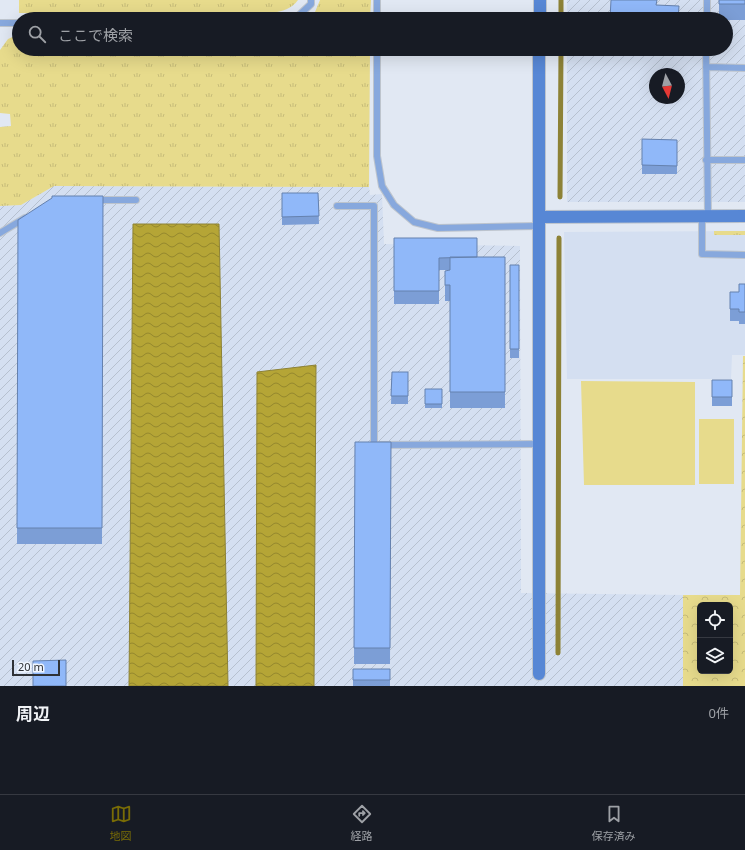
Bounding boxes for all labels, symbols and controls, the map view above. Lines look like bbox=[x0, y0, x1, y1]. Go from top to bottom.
search box bbox=[12, 12, 733, 56]
icon: search bbox=[26, 23, 48, 45]
text: ここで検索 bbox=[58, 25, 133, 45]
north arrow bbox=[649, 68, 685, 104]
map controls bbox=[697, 602, 733, 674]
button: locate bbox=[697, 602, 733, 638]
button: layers bbox=[697, 638, 733, 674]
scale bar bbox=[12, 658, 60, 677]
text: 20 m bbox=[18, 659, 44, 674]
text: 周辺 bbox=[16, 702, 50, 725]
text: 0件 bbox=[709, 704, 729, 722]
tab: 地図 bbox=[110, 803, 132, 843]
tab: 経路 bbox=[351, 803, 373, 843]
tab: 保存済み bbox=[592, 803, 636, 843]

